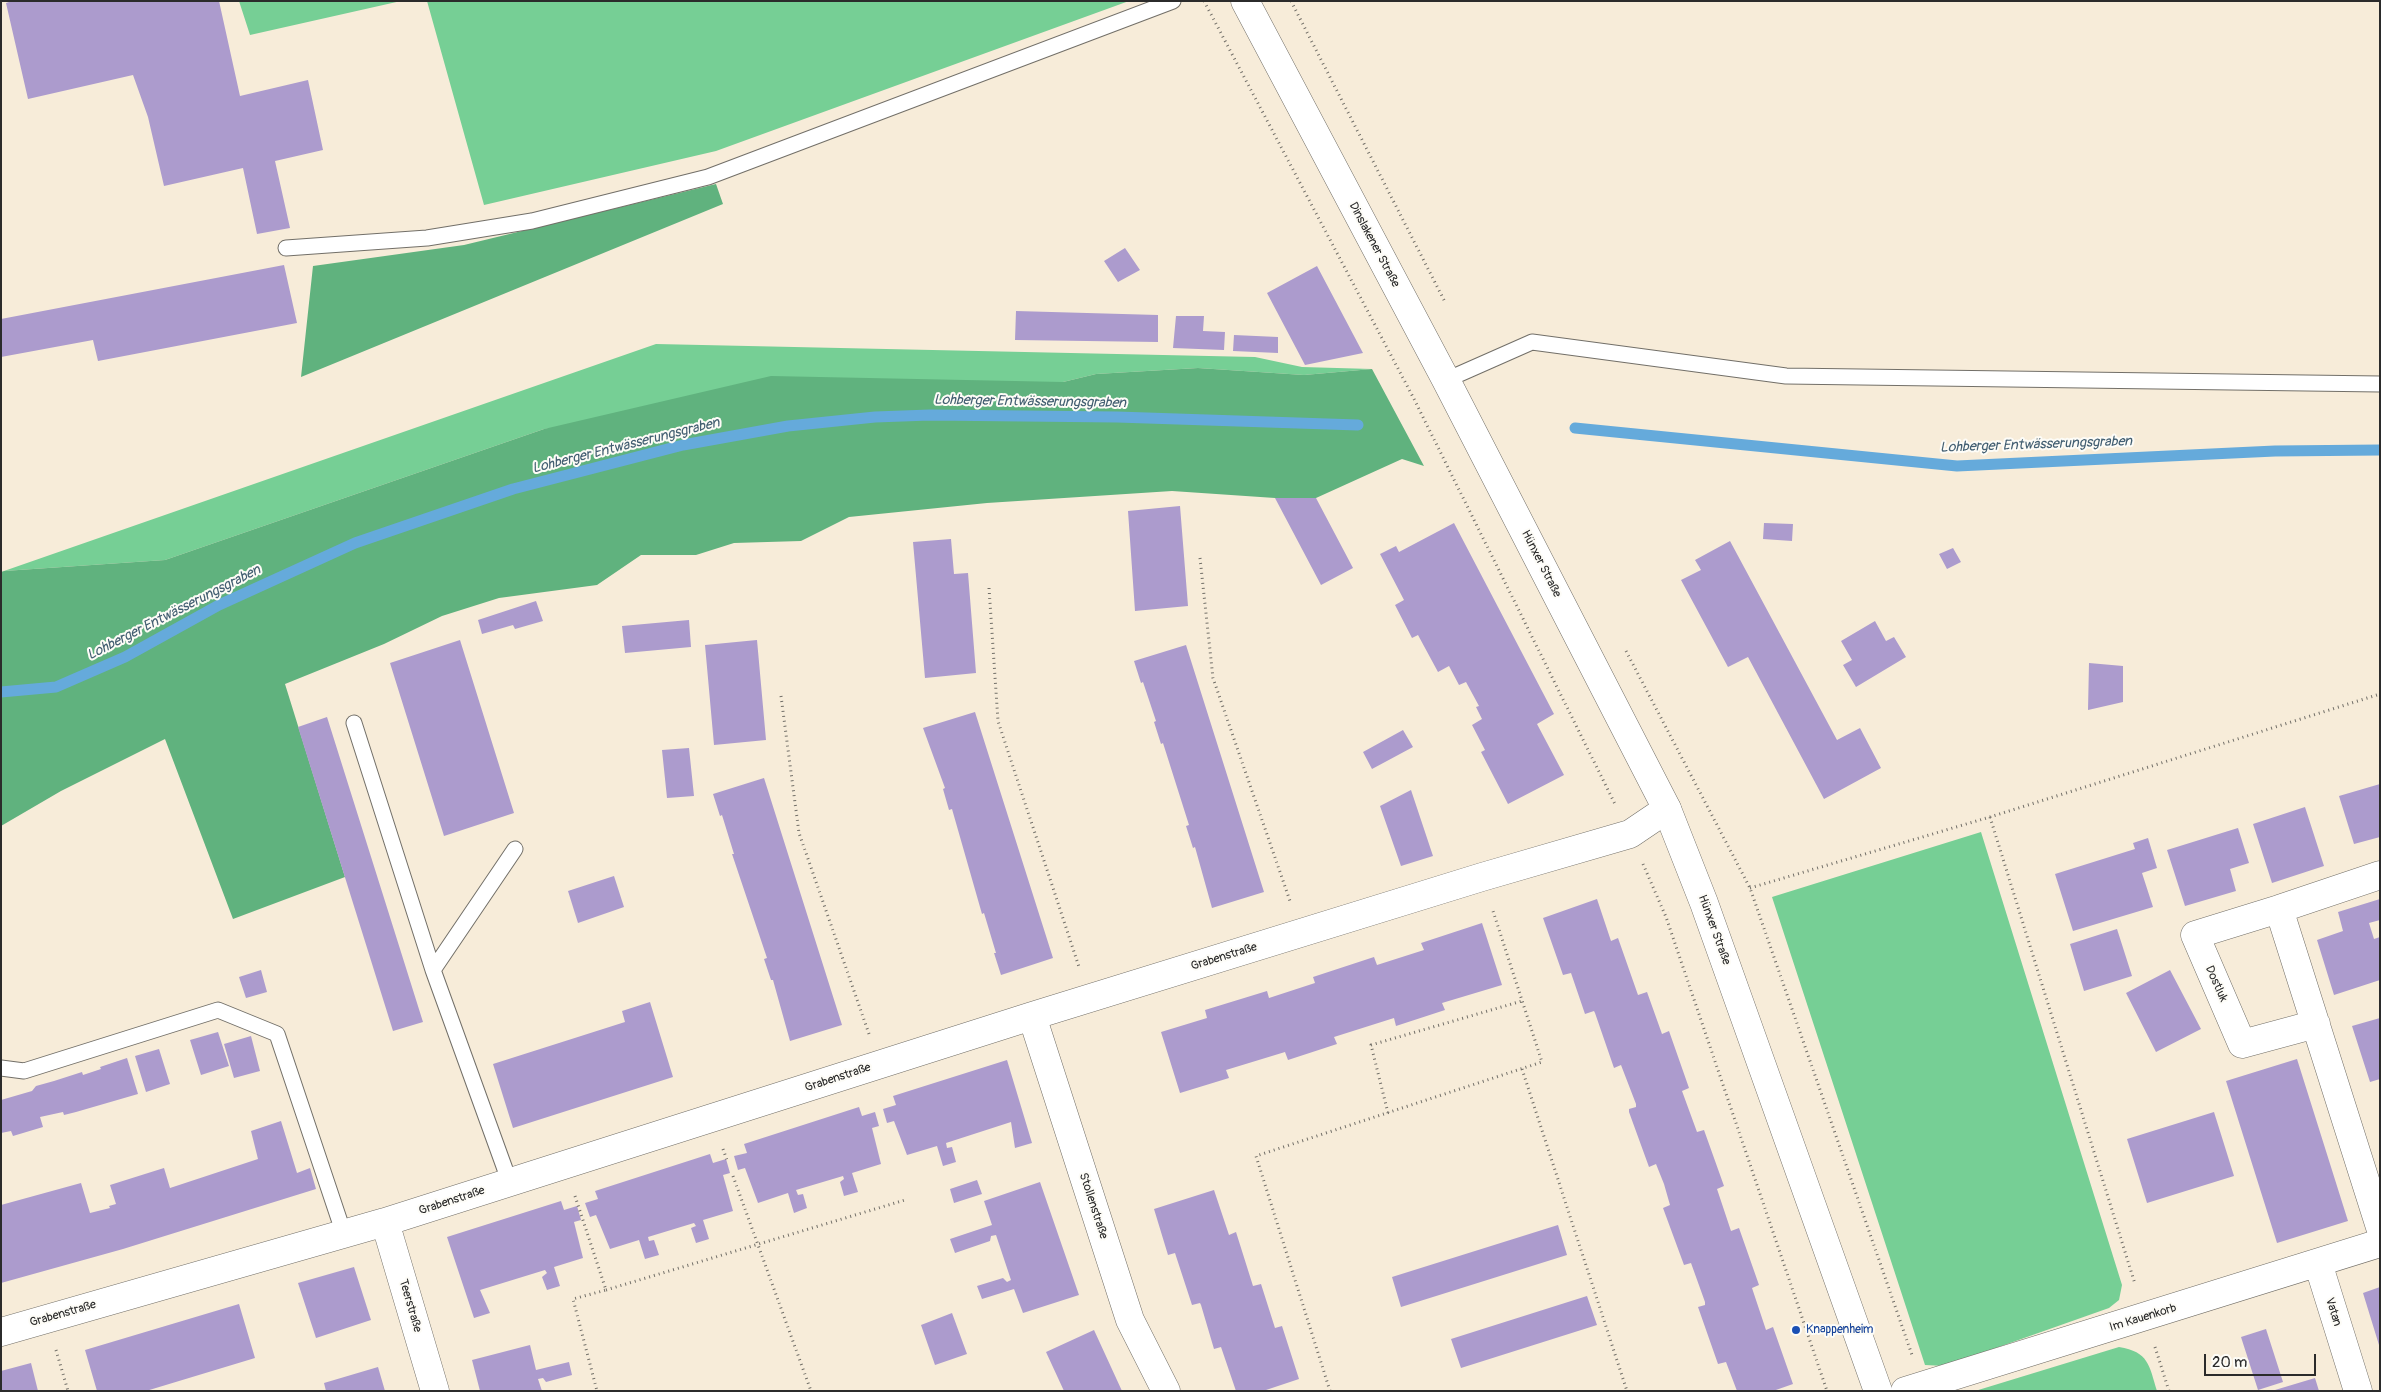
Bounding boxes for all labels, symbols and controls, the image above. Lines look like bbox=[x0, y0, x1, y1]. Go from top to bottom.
street label: Dinslakener Straße bbox=[1346, 200, 1402, 290]
water label: Lohberger Entwässerungsgraben bbox=[934, 392, 1126, 412]
water label: Lohberger Entwässerungsgraben bbox=[531, 415, 721, 477]
water label: Lohberger Entwässerungsgraben bbox=[1940, 433, 2132, 457]
street label: Hünxer Straße bbox=[1518, 528, 1564, 600]
water label: Lohberger Entwässerungsgraben bbox=[85, 562, 263, 664]
street label: Hünxer Straße bbox=[1695, 893, 1733, 967]
street label: Grabenstraße bbox=[1189, 940, 1259, 974]
street label: Dostluk bbox=[2202, 964, 2230, 1004]
street label: Grabenstraße bbox=[803, 1061, 873, 1095]
street label: Stollenstraße bbox=[1076, 1171, 1110, 1241]
street label: Grabenstraße bbox=[417, 1184, 487, 1218]
street label: Teerstraße bbox=[396, 1278, 424, 1334]
street label: Vatan bbox=[2322, 1296, 2344, 1328]
street label: Grabenstraße bbox=[28, 1298, 98, 1330]
street label: Im Kauenkorb bbox=[2108, 1301, 2178, 1335]
place label: Knappenheim bbox=[1806, 1323, 1873, 1337]
marker: Knappenheim bbox=[1790, 1324, 1802, 1336]
scale bar bbox=[2206, 1344, 2318, 1376]
text: 20 m bbox=[2212, 1353, 2247, 1372]

